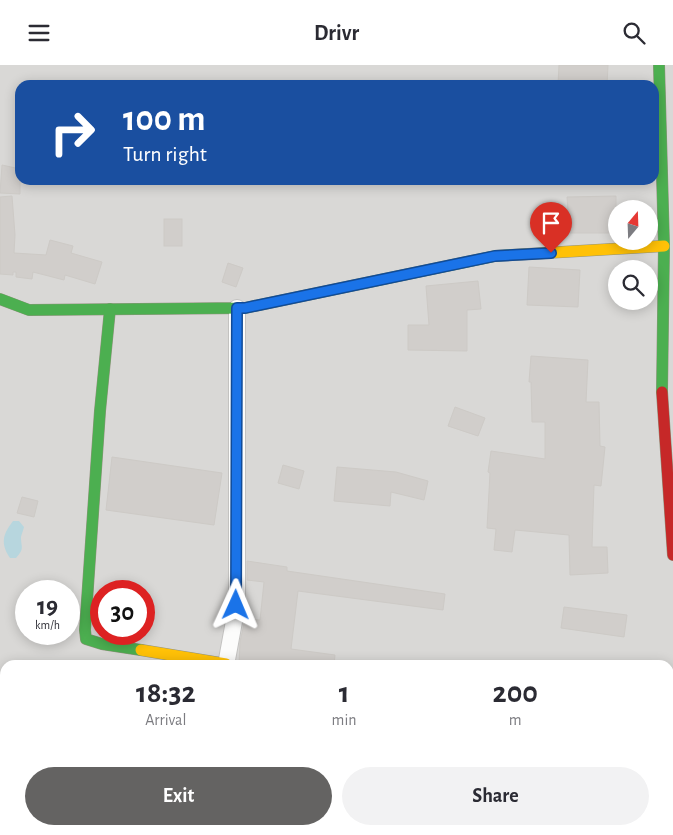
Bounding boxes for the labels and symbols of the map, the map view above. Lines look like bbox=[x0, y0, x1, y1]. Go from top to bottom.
north arrow bbox=[608, 200, 658, 250]
pin bbox=[530, 202, 572, 253]
position arrow bbox=[209, 578, 261, 630]
speed limit sign: 30 bbox=[90, 580, 155, 645]

